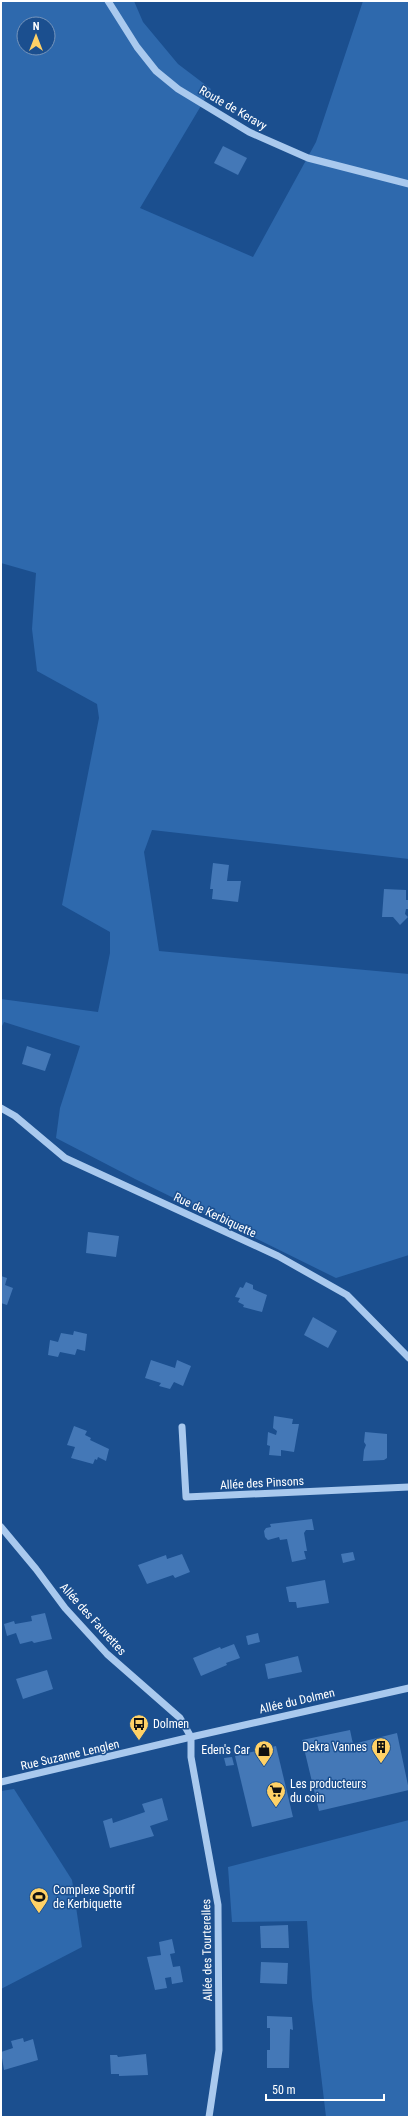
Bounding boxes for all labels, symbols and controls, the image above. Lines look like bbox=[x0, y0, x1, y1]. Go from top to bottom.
north arrow bbox=[16, 16, 56, 56]
text: N bbox=[33, 20, 40, 33]
street label: Route de Keravy bbox=[197, 83, 269, 133]
street label: Rue de Kerbiquette bbox=[172, 1190, 259, 1240]
street label: Allée des Pinsons bbox=[220, 1474, 304, 1492]
street label: Allée des Fauvettes bbox=[57, 1580, 129, 1658]
street label: Allée du Dolmen bbox=[258, 1685, 336, 1716]
bus stop icon: Dolmen bbox=[128, 1713, 150, 1741]
place label: Dolmen bbox=[153, 1717, 189, 1731]
building icon: Dekra Vannes bbox=[370, 1736, 392, 1764]
street label: Rue Suzanne Lenglen bbox=[19, 1737, 121, 1773]
shop icon: Eden's Car bbox=[253, 1739, 275, 1767]
place label: Dekra Vannes bbox=[302, 1740, 367, 1754]
place label: Eden's Car bbox=[201, 1743, 250, 1757]
place label: Les producteurs du coin bbox=[290, 1777, 366, 1805]
supermarket icon: Les producteurs du coin bbox=[265, 1780, 287, 1808]
place label: Complexe Sportif de Kerbiquette bbox=[53, 1883, 135, 1911]
sports icon: Complexe Sportif de Kerbiquette bbox=[28, 1886, 50, 1914]
street label: Allée des Tourterelles bbox=[199, 1899, 215, 2001]
scale bar bbox=[266, 2076, 384, 2102]
text: 50 m bbox=[272, 2083, 296, 2097]

